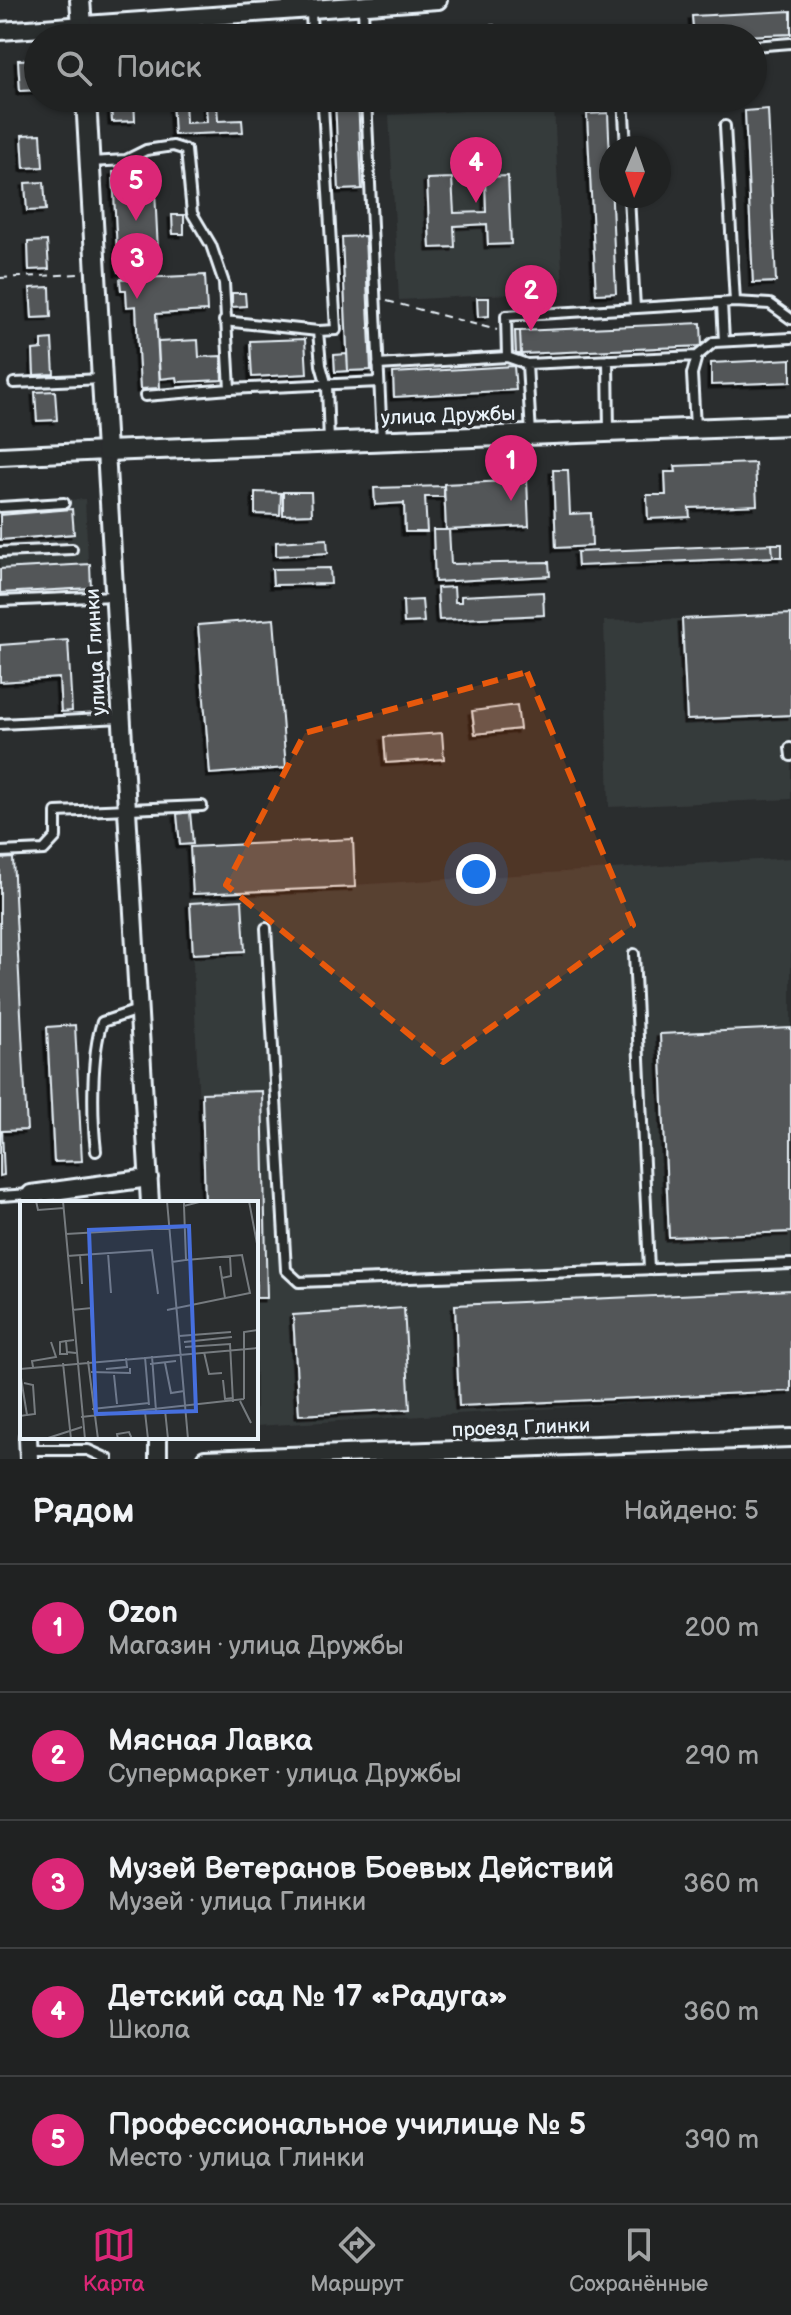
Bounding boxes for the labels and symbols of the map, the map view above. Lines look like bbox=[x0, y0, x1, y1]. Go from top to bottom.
north arrow bbox=[599, 136, 671, 208]
pin: 4 bbox=[450, 137, 502, 203]
pin: 5 bbox=[110, 155, 162, 221]
pin: 3 bbox=[111, 233, 163, 299]
pin: 2 bbox=[505, 265, 557, 331]
street label: улица Дружбы bbox=[380, 402, 516, 430]
pin: 1 bbox=[485, 435, 537, 501]
street label: улица Глинки bbox=[81, 588, 111, 716]
your location bbox=[456, 854, 496, 894]
inset map bbox=[20, 1201, 258, 1439]
street label: проезд Глинки bbox=[451, 1414, 591, 1442]

